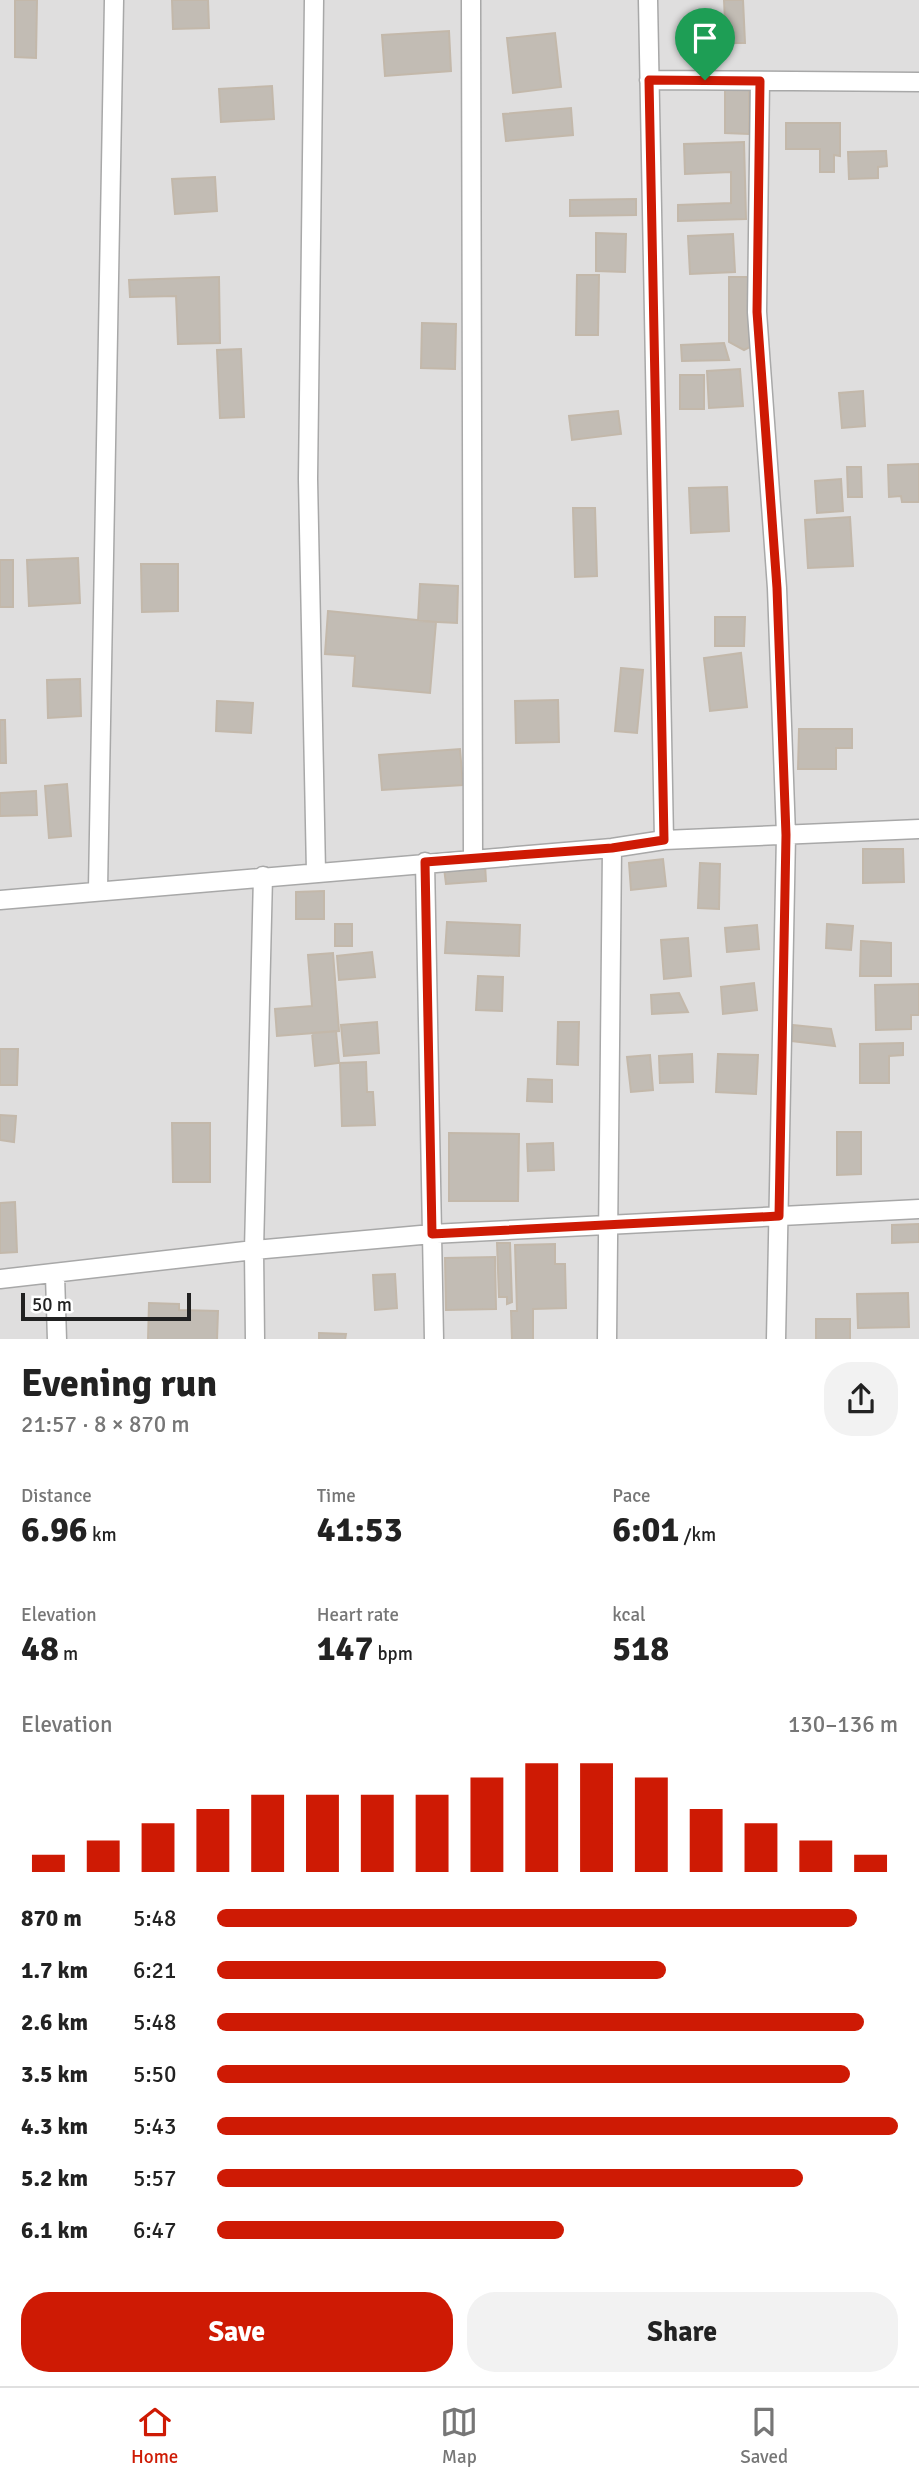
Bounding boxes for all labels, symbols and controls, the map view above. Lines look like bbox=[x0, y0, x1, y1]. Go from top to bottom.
pin bbox=[675, 8, 735, 80]
icon: arrive bbox=[686, 19, 724, 57]
scale bar bbox=[21, 1290, 191, 1322]
text: 50 m bbox=[32, 1293, 72, 1317]
text: Evening run bbox=[21, 1360, 217, 1407]
button: share bbox=[824, 1362, 898, 1436]
text: 21:57 · 8 × 870 m bbox=[21, 1410, 190, 1439]
text: Distance bbox=[21, 1484, 92, 1508]
text: Time bbox=[317, 1484, 356, 1508]
text: Pace bbox=[612, 1484, 651, 1508]
text: 6.96 bbox=[21, 1508, 88, 1551]
text: 41:53 bbox=[317, 1508, 403, 1551]
text: 6:01 bbox=[612, 1508, 679, 1551]
text: km bbox=[88, 1523, 117, 1547]
text: /km bbox=[679, 1523, 716, 1547]
text: Elevation bbox=[21, 1603, 97, 1627]
text: Heart rate bbox=[317, 1603, 399, 1627]
text: kcal bbox=[612, 1603, 646, 1627]
text: 48 bbox=[21, 1627, 59, 1670]
text: 147 bbox=[317, 1627, 373, 1670]
text: 518 bbox=[612, 1627, 669, 1670]
text: m bbox=[59, 1642, 78, 1666]
text: bpm bbox=[373, 1642, 413, 1666]
text: Elevation bbox=[21, 1710, 113, 1739]
text: 130–136 m bbox=[788, 1710, 898, 1739]
text: 870 m bbox=[21, 1904, 82, 1933]
text: 5:48 bbox=[133, 1904, 176, 1933]
text: 1.7 km bbox=[21, 1956, 88, 1985]
text: 6:21 bbox=[133, 1956, 176, 1985]
text: 2.6 km bbox=[21, 2008, 88, 2037]
text: 5:48 bbox=[133, 2008, 176, 2037]
text: 3.5 km bbox=[21, 2060, 88, 2089]
text: 5:50 bbox=[133, 2060, 176, 2089]
text: 4.3 km bbox=[21, 2112, 88, 2141]
text: 5:43 bbox=[133, 2112, 176, 2141]
text: 5.2 km bbox=[21, 2164, 88, 2193]
text: 5:57 bbox=[133, 2164, 176, 2193]
text: 6.1 km bbox=[21, 2216, 88, 2245]
text: 6:47 bbox=[133, 2216, 176, 2245]
button: Save bbox=[21, 2292, 453, 2372]
button: Share bbox=[467, 2292, 898, 2372]
tab: Home bbox=[131, 2403, 178, 2469]
tab: Map bbox=[440, 2403, 478, 2469]
tab: Saved bbox=[740, 2403, 788, 2469]

